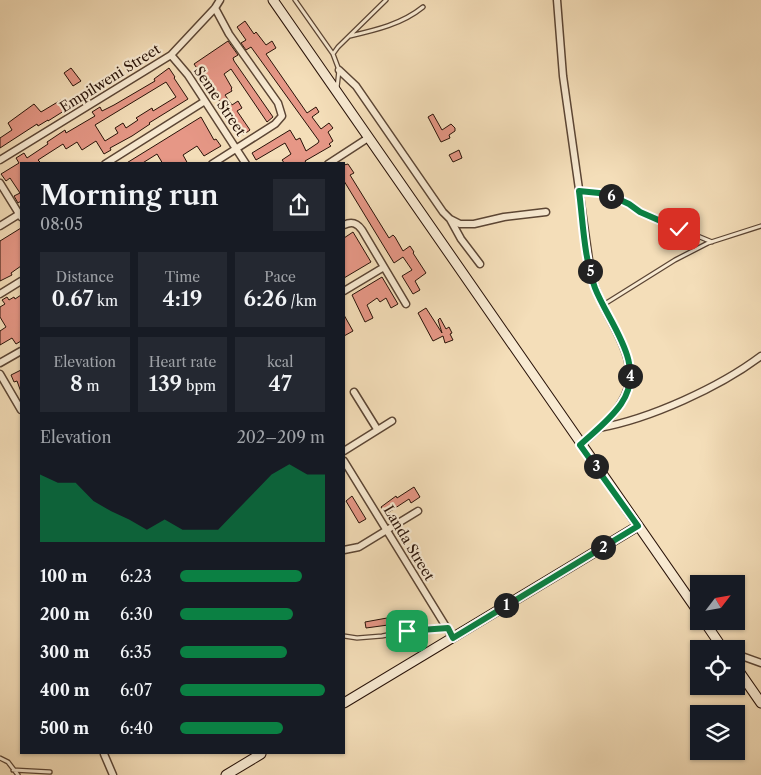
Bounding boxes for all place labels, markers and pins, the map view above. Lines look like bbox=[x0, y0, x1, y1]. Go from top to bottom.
pin: 6 bbox=[598, 184, 624, 208]
pin bbox=[658, 208, 700, 250]
pin: 5 bbox=[578, 258, 602, 284]
pin: 4 bbox=[618, 364, 642, 388]
pin: 3 bbox=[584, 454, 608, 478]
pin: 2 bbox=[590, 534, 616, 560]
pin: 1 bbox=[494, 592, 518, 618]
pin bbox=[386, 610, 428, 652]

